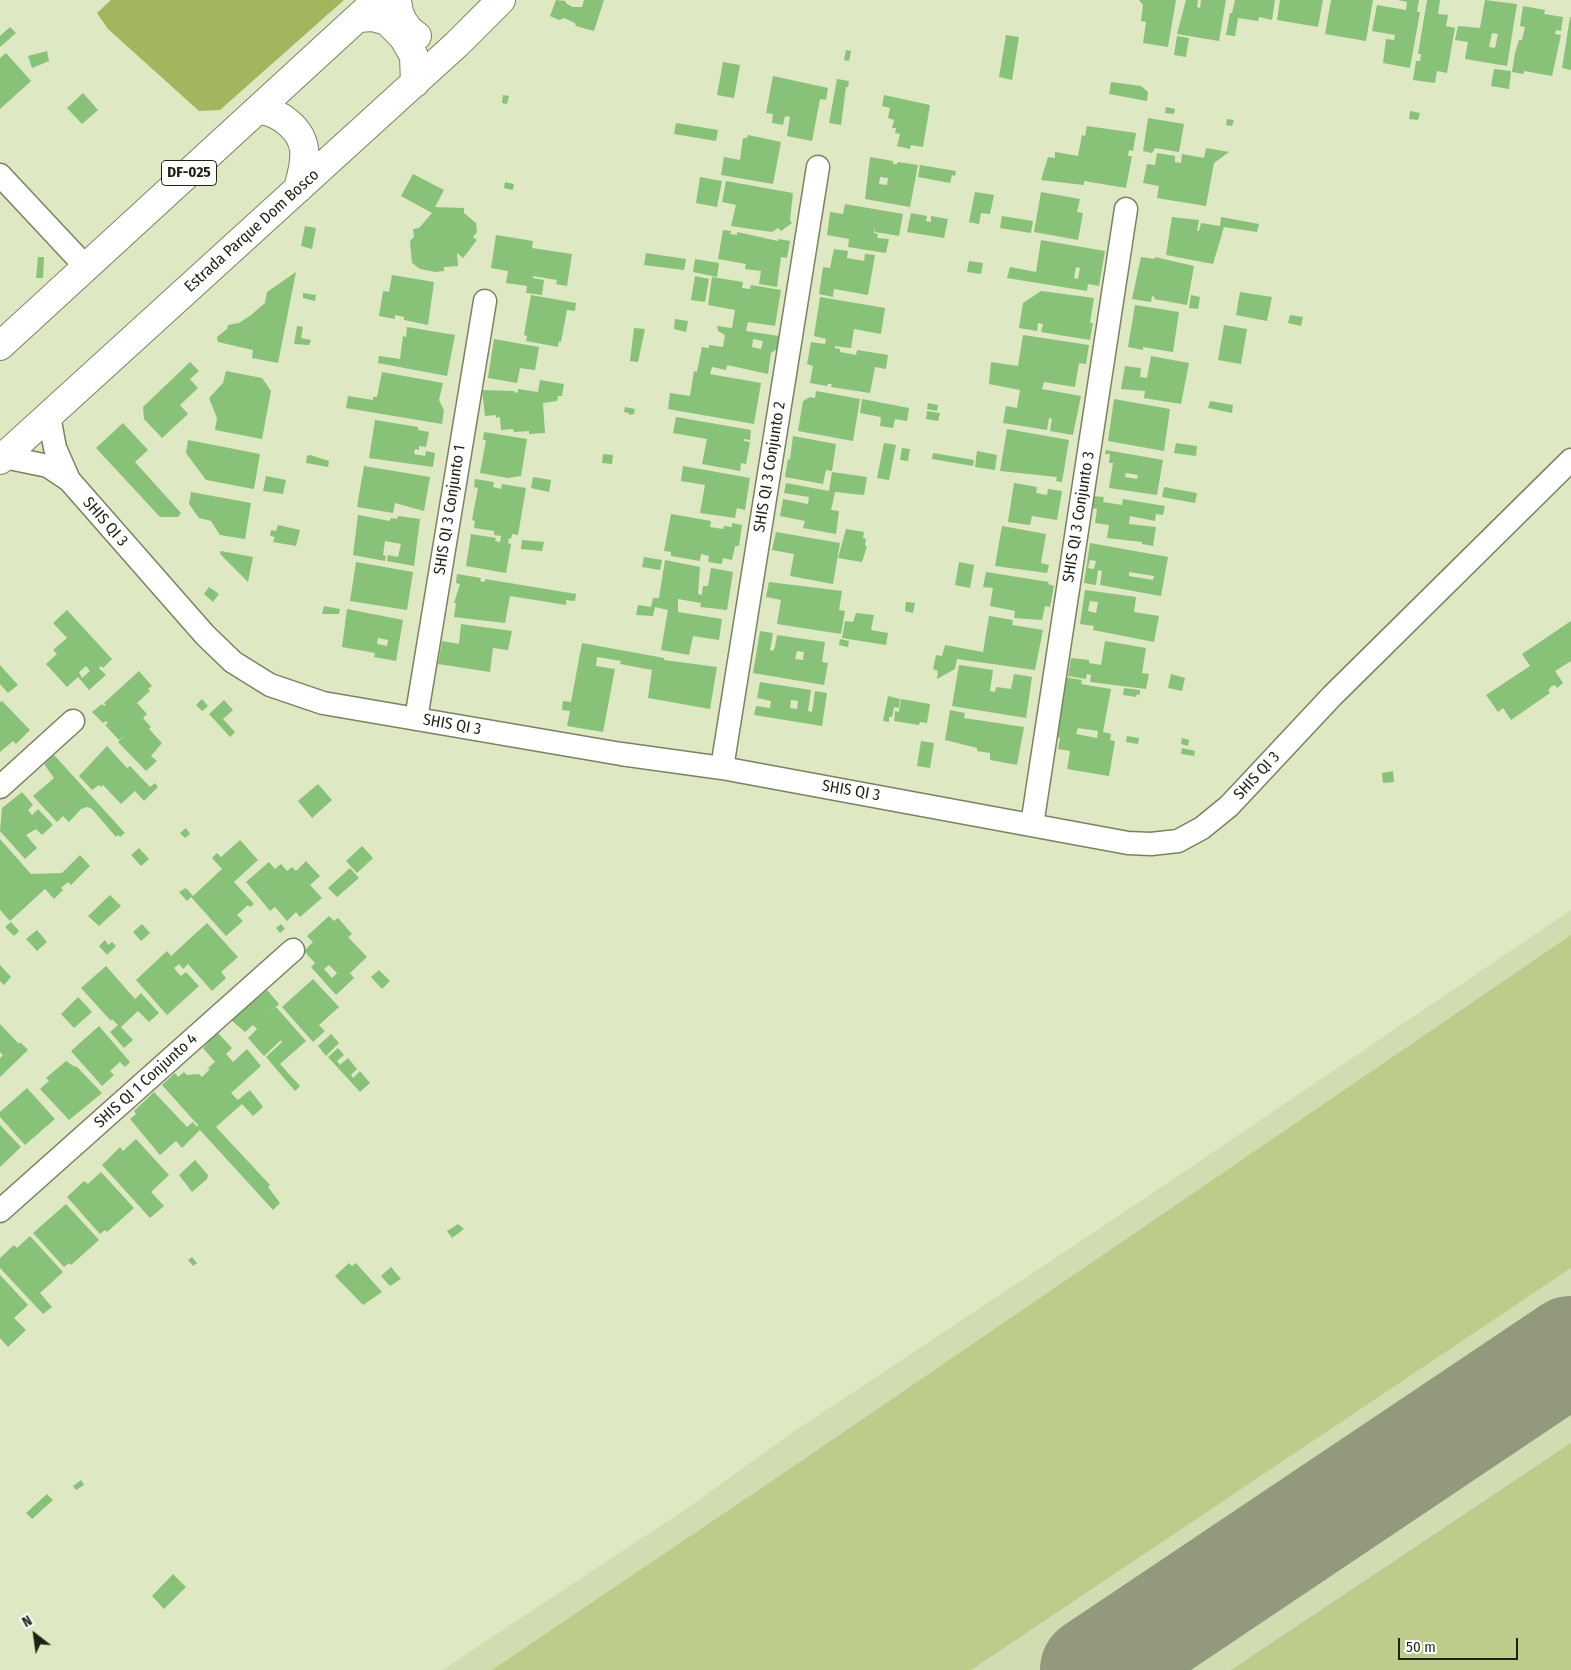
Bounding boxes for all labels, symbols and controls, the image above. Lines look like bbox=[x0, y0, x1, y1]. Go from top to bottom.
road number: DF-025 bbox=[162, 160, 216, 186]
street label: Estrada Parque Dom Bosco bbox=[181, 166, 323, 296]
street label: SHIS QI 3 Conjunto 2 bbox=[750, 400, 790, 534]
street label: SHIS QI 3 Conjunto 1 bbox=[430, 444, 470, 576]
street label: SHIS QI 3 Conjunto 3 bbox=[1059, 450, 1099, 584]
street label: SHIS QI 3 bbox=[78, 494, 132, 550]
street label: SHIS QI 3 bbox=[421, 710, 483, 740]
street label: SHIS QI 3 bbox=[1230, 748, 1284, 804]
street label: SHIS QI 3 bbox=[820, 776, 882, 806]
street label: SHIS QI 1 Conjunto 4 bbox=[91, 1030, 201, 1132]
north arrow bbox=[10, 1610, 60, 1660]
text: N bbox=[19, 1612, 35, 1631]
scale bar bbox=[1401, 1628, 1521, 1660]
text: 50 m bbox=[1406, 1638, 1436, 1656]

